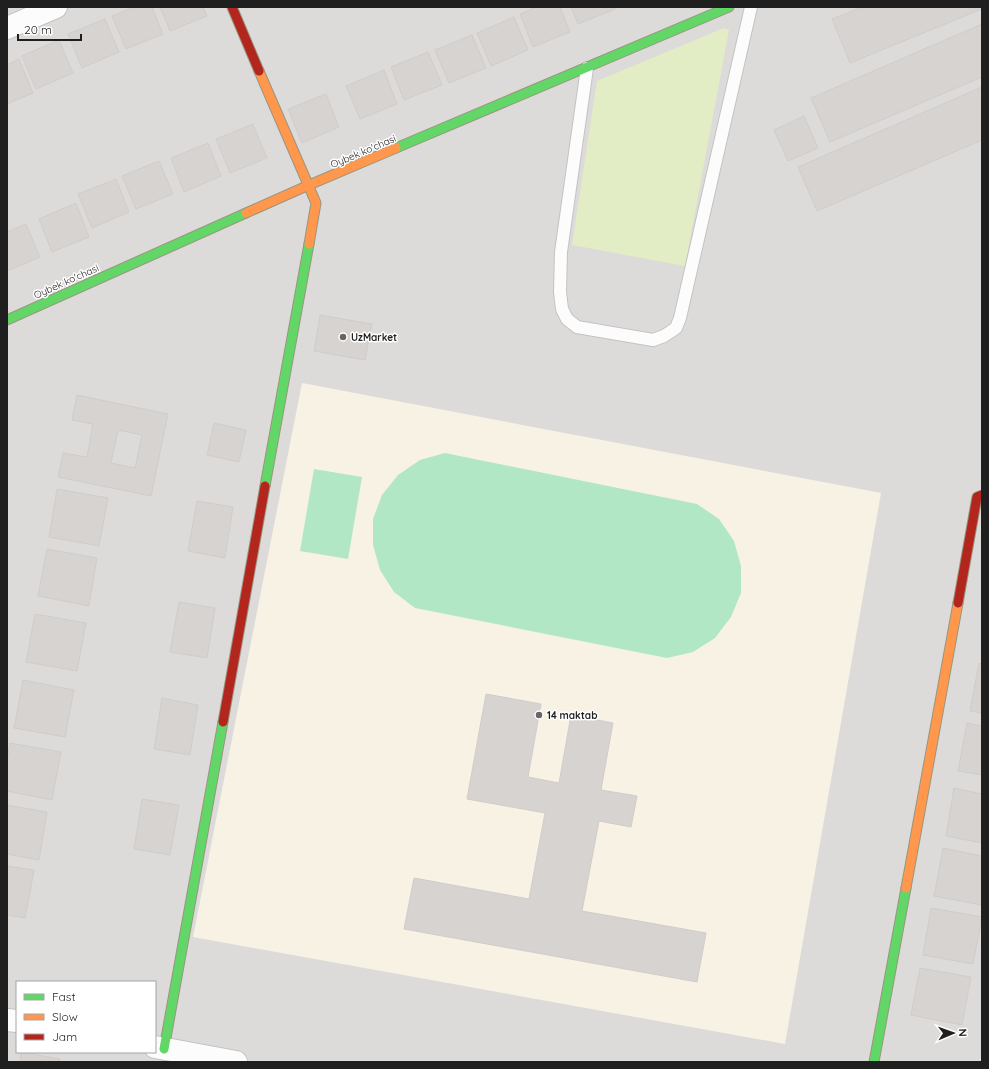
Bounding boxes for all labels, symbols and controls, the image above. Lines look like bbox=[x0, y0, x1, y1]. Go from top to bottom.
scale bar bbox=[18, 16, 81, 42]
text: 20 m bbox=[24, 22, 52, 37]
street label: Oybek ko'chasi bbox=[328, 132, 398, 171]
street label: Oybek ko'chasi bbox=[32, 261, 101, 302]
place label: UzMarket bbox=[351, 331, 397, 344]
marker: UzMarket bbox=[338, 332, 348, 342]
place label: 14 maktab bbox=[547, 709, 597, 722]
marker: 14 maktab bbox=[534, 710, 544, 720]
legend bbox=[16, 981, 156, 1053]
text: Fast bbox=[52, 989, 76, 1004]
text: Slow bbox=[52, 1009, 78, 1024]
north arrow bbox=[933, 1013, 973, 1053]
text: N bbox=[956, 1028, 970, 1037]
text: Jam bbox=[52, 1029, 77, 1044]

